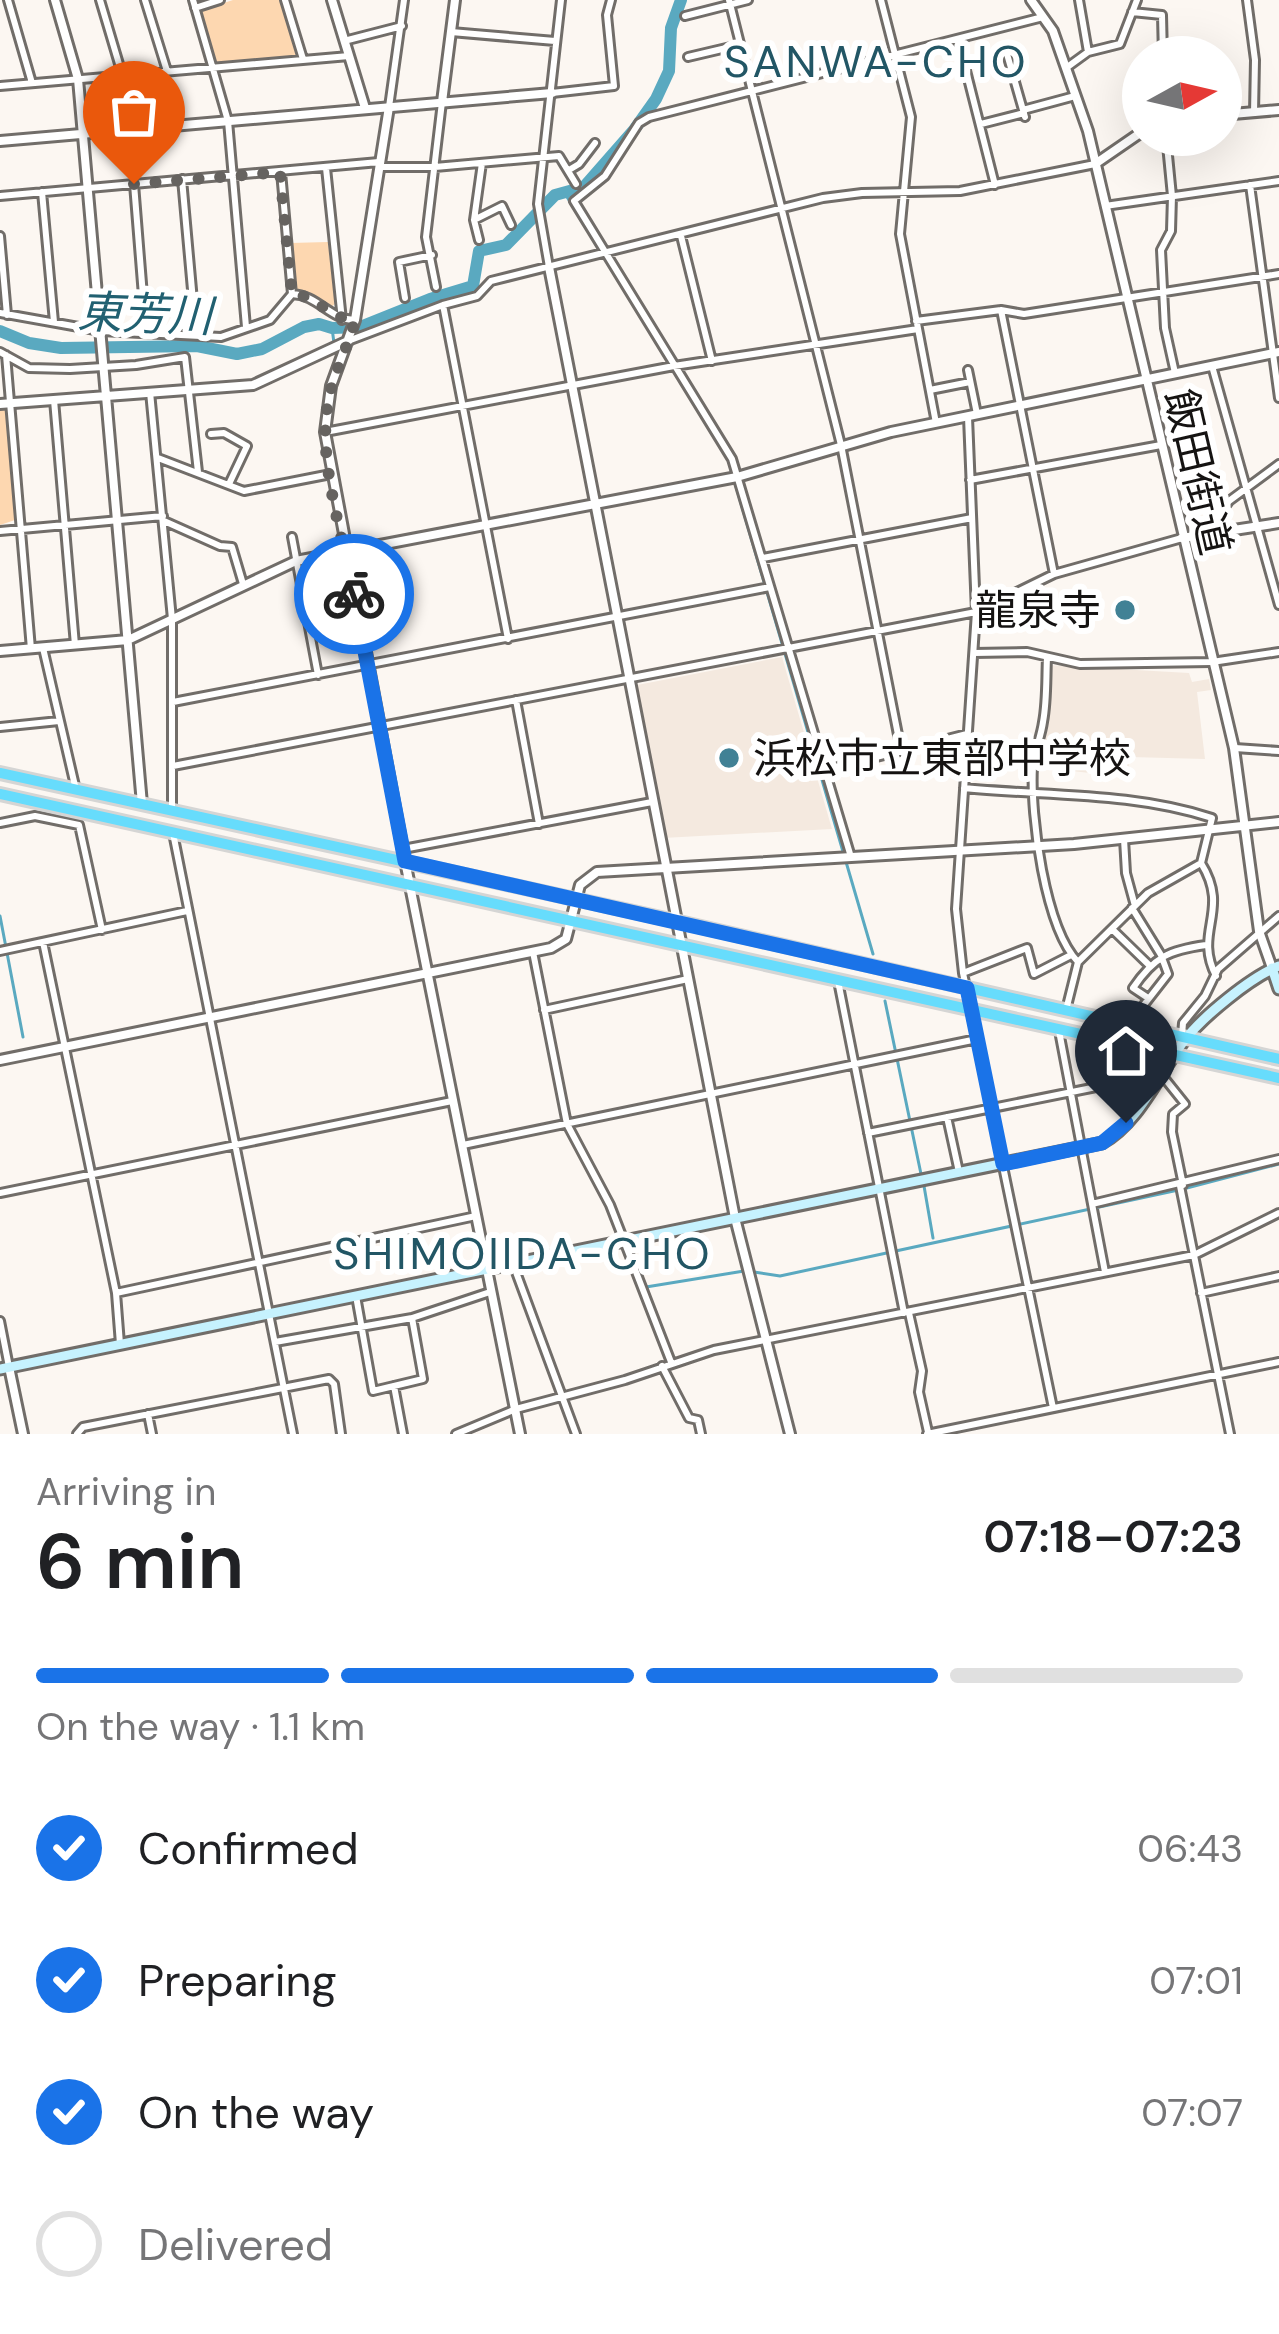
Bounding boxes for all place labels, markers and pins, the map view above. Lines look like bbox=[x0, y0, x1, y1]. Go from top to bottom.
pin bbox=[83, 61, 185, 184]
place label: 龍泉寺 bbox=[975, 583, 1101, 638]
marker: 龍泉寺 bbox=[1112, 597, 1138, 623]
place label: 浜松市立東部中学校 bbox=[753, 731, 1131, 786]
marker: 浜松市立東部中学校 bbox=[716, 745, 742, 771]
pin bbox=[1075, 1000, 1177, 1123]

